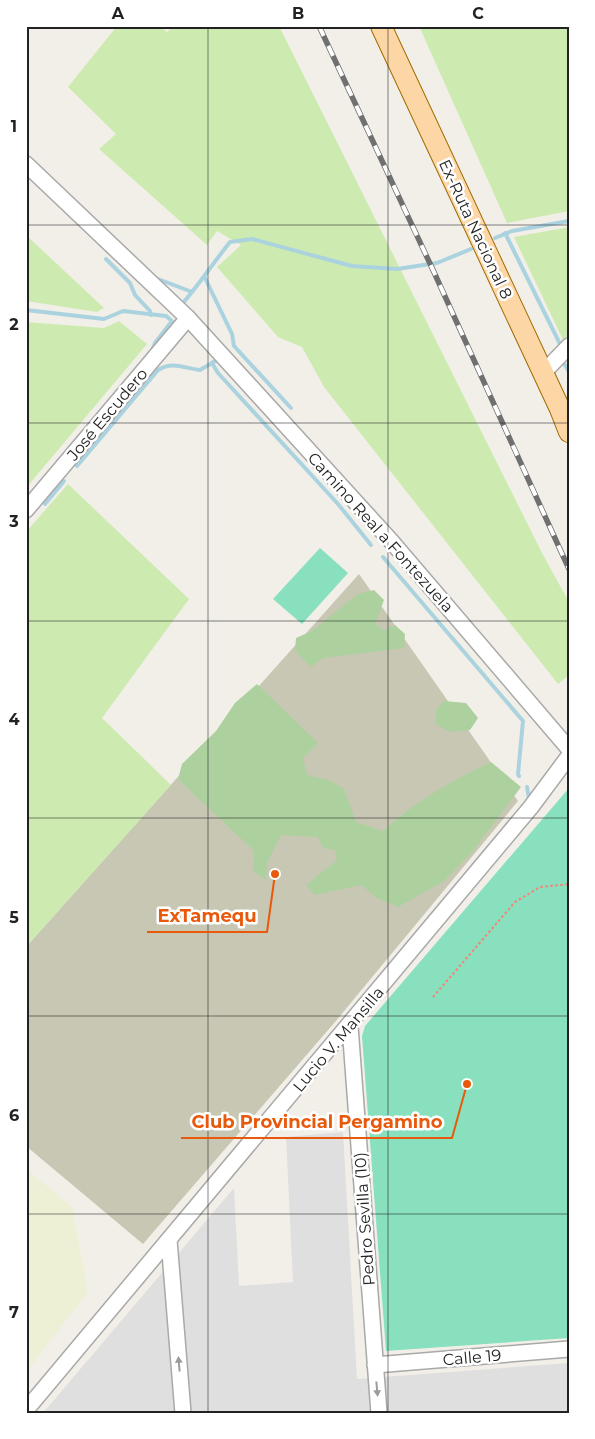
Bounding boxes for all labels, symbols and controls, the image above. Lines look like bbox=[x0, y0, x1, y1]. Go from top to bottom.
text: A bbox=[111, 4, 125, 23]
text: B bbox=[292, 4, 304, 23]
text: C bbox=[472, 4, 484, 23]
text: 1 bbox=[11, 117, 17, 136]
street label: Ex-Ruta Nacional 8 bbox=[435, 157, 516, 302]
text: 2 bbox=[9, 315, 19, 334]
street label: José Escudero bbox=[63, 364, 152, 465]
street label: Camino Real a Fontezuela bbox=[304, 449, 457, 616]
text: 3 bbox=[8, 512, 19, 531]
text: 4 bbox=[8, 710, 20, 729]
callout: ExTamequ bbox=[147, 899, 267, 932]
text: ExTamequ bbox=[157, 905, 257, 927]
text: 5 bbox=[9, 908, 19, 927]
street label: Lucio V. Mansilla bbox=[289, 983, 388, 1096]
callout: Club Provincial Pergamino bbox=[181, 1105, 452, 1138]
text: 6 bbox=[9, 1106, 19, 1125]
text: Club Provincial Pergamino bbox=[192, 1111, 443, 1133]
street label: Pedro Sevilla (10) bbox=[350, 1152, 379, 1286]
text: 7 bbox=[9, 1303, 19, 1322]
street label: Calle 19 bbox=[442, 1345, 502, 1370]
one-way arrow bbox=[175, 1356, 183, 1372]
one-way arrow bbox=[374, 1381, 382, 1397]

